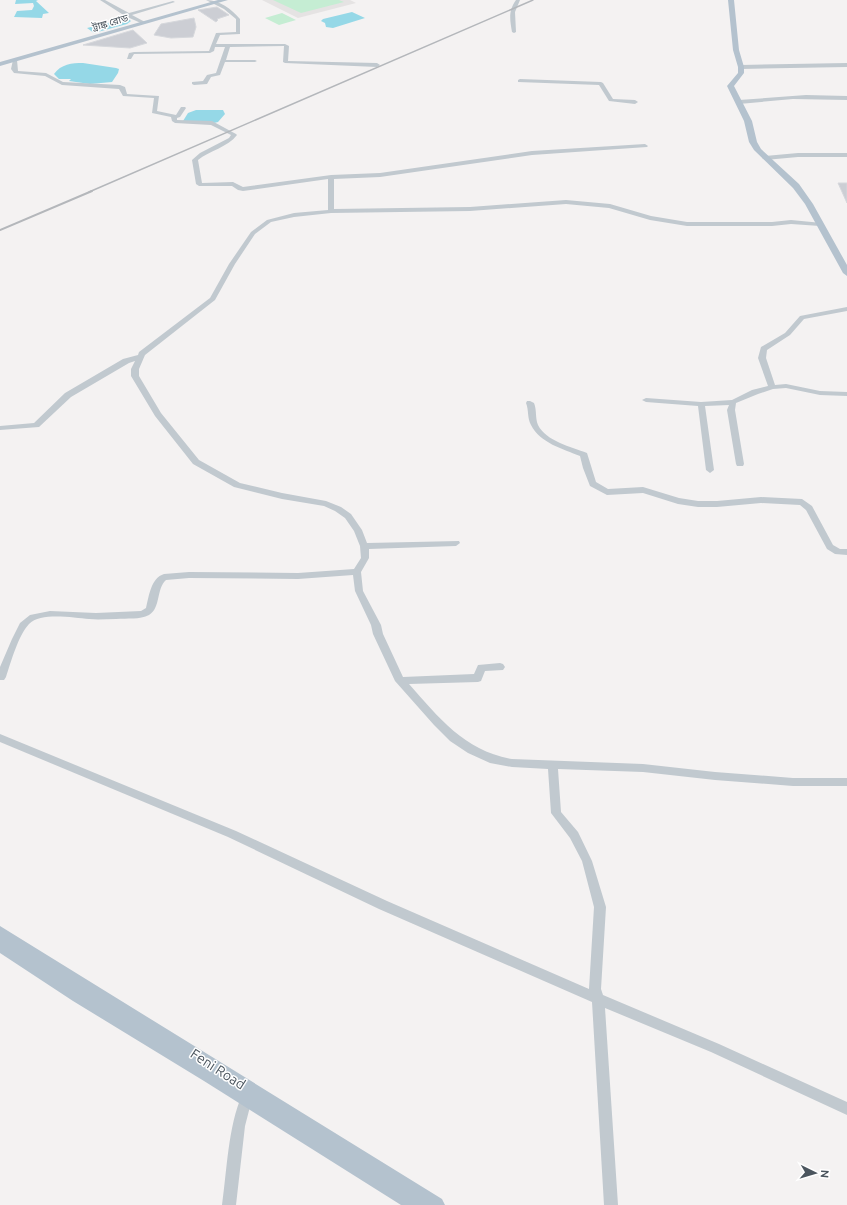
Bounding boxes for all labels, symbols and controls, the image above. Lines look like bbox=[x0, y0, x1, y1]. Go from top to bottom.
street label: ট্রাঙ্ক রোড bbox=[90, 12, 130, 33]
street label: Feni Road bbox=[188, 1045, 248, 1093]
north arrow bbox=[795, 1153, 835, 1193]
text: N bbox=[819, 1169, 831, 1178]

